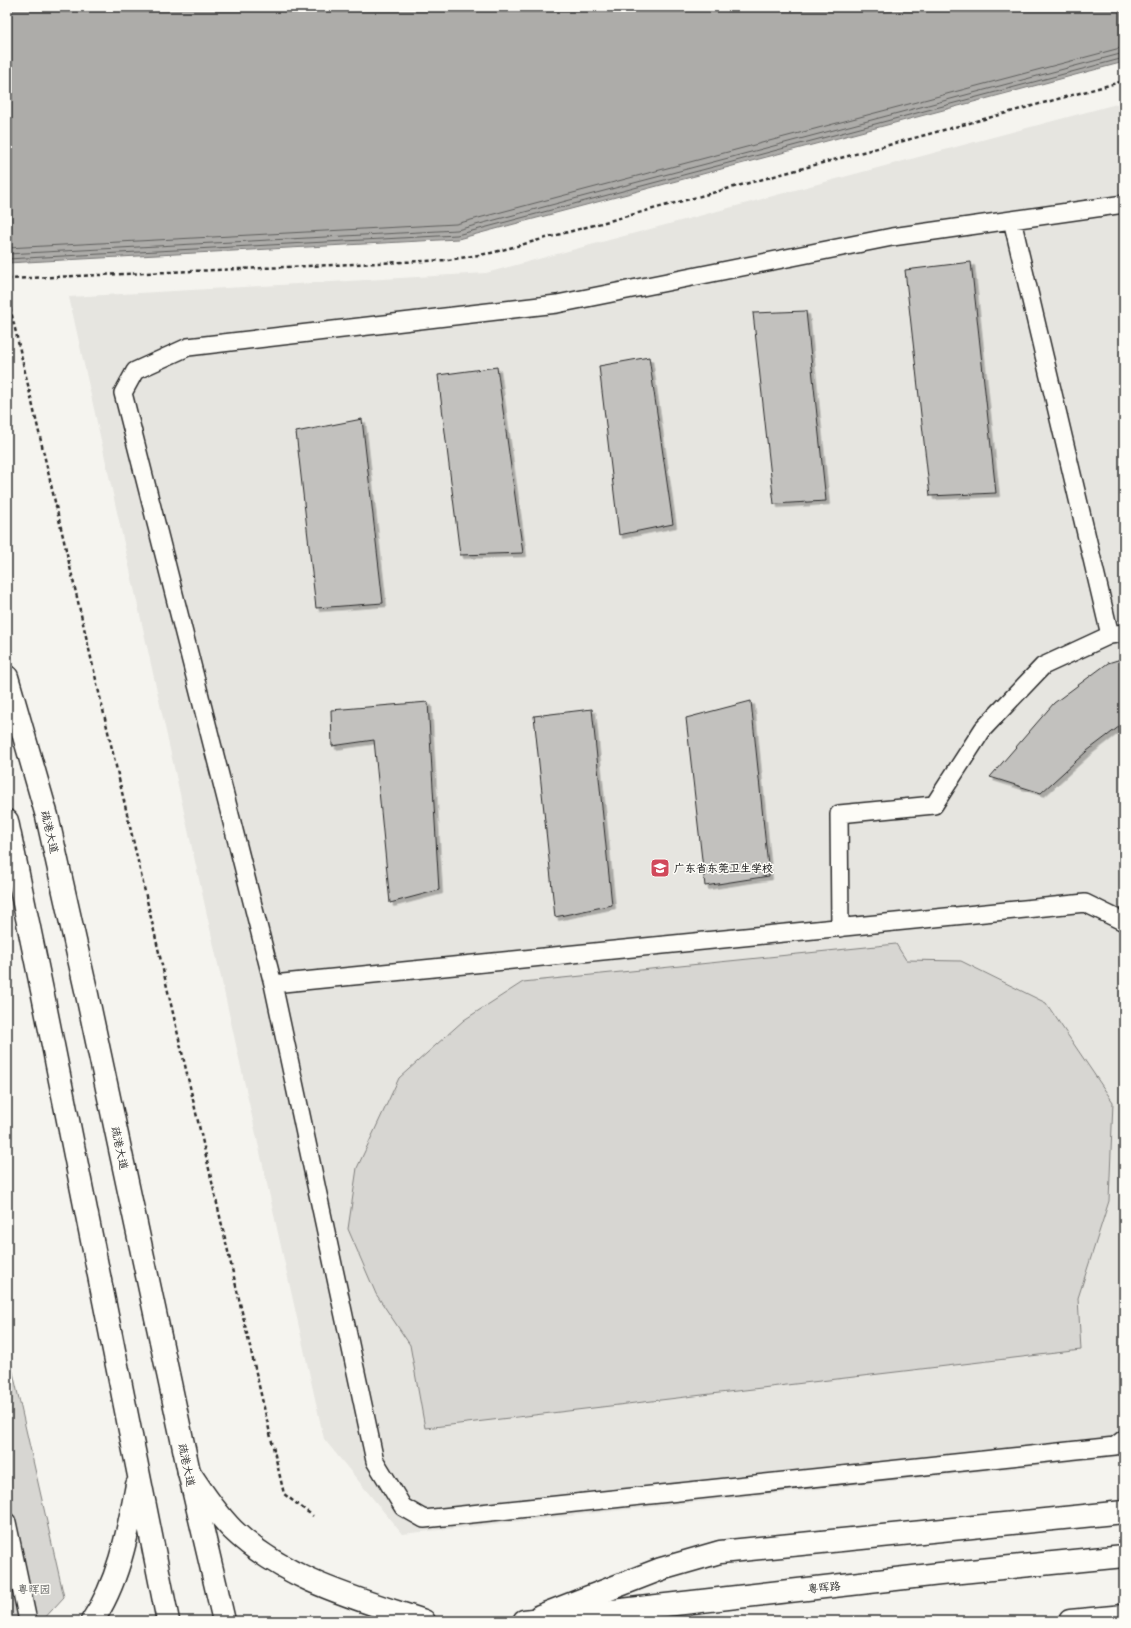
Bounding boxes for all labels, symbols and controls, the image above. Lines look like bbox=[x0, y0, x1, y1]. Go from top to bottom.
street label: 疏港大道 bbox=[38, 809, 61, 855]
school or university icon: 广东省东莞卫生学校 bbox=[649, 857, 671, 879]
place label: 广东省东莞卫生学校 bbox=[674, 862, 773, 875]
street label: 疏港大道 bbox=[109, 1125, 130, 1171]
street label: 疏港大道 bbox=[176, 1442, 197, 1488]
street label: 粤晖路 bbox=[807, 1579, 841, 1596]
park label: 粤晖园 bbox=[18, 1583, 51, 1596]

